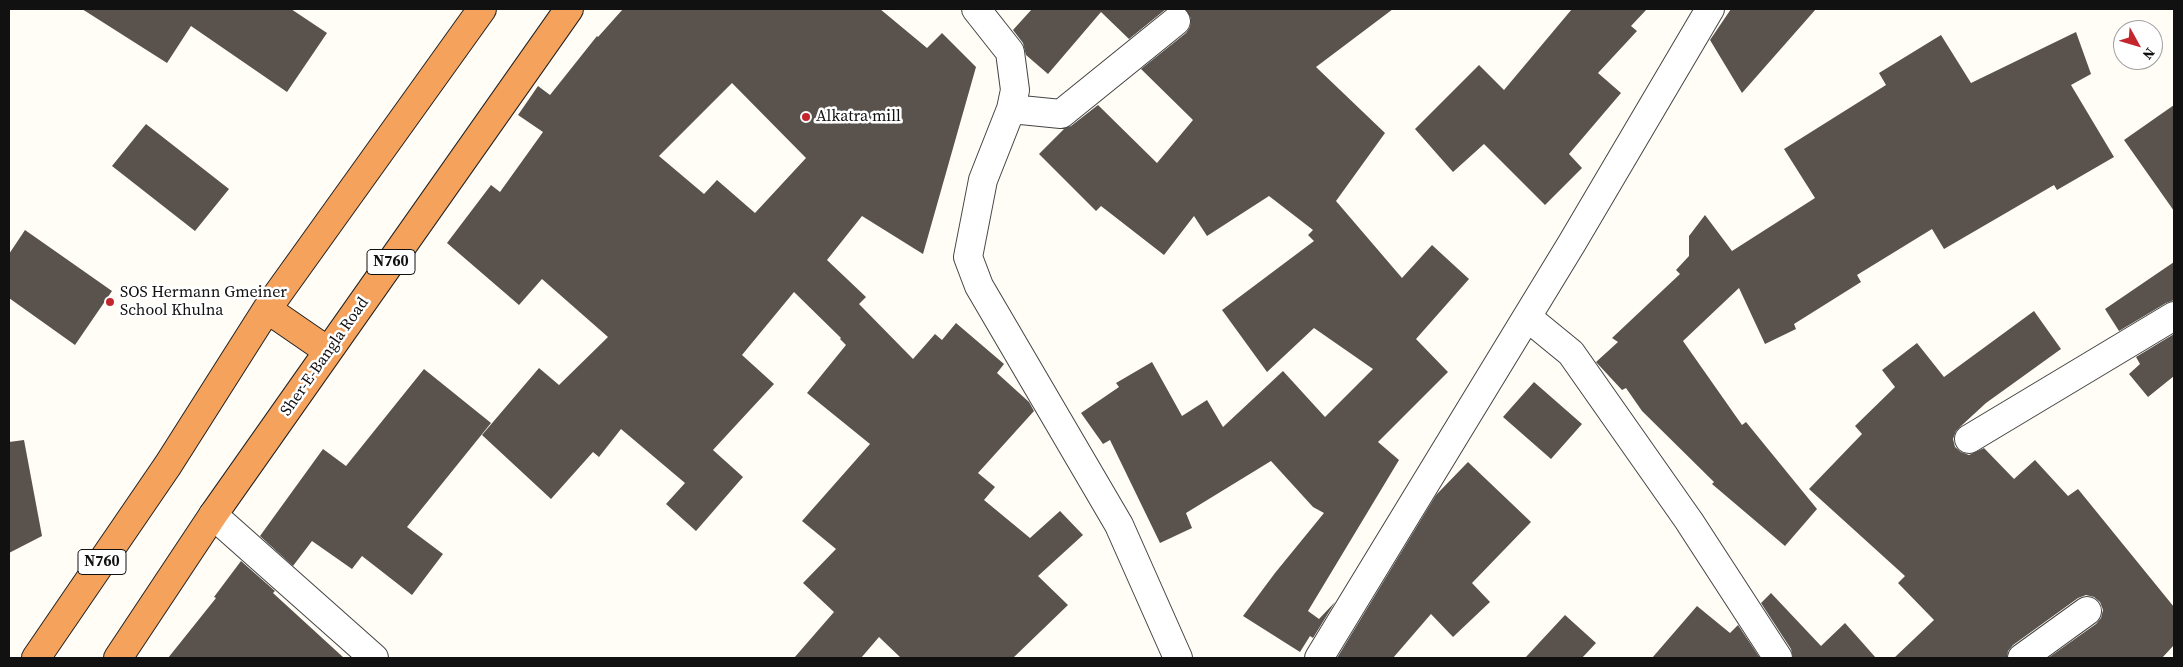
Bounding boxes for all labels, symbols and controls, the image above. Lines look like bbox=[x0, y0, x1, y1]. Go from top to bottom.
north arrow bbox=[2113, 20, 2163, 70]
text: N bbox=[2138, 44, 2160, 64]
place label: Alkatra mill bbox=[816, 107, 901, 127]
marker: Alkatra mill bbox=[800, 111, 812, 123]
road number: N760 bbox=[367, 250, 415, 274]
place label: SOS Hermann Gmeiner School Khulna bbox=[120, 283, 287, 321]
street label: Sher-E-Bangla Road bbox=[277, 294, 373, 420]
marker: SOS Hermann Gmeiner School Khulna bbox=[104, 296, 116, 308]
road number: N760 bbox=[78, 550, 126, 574]

